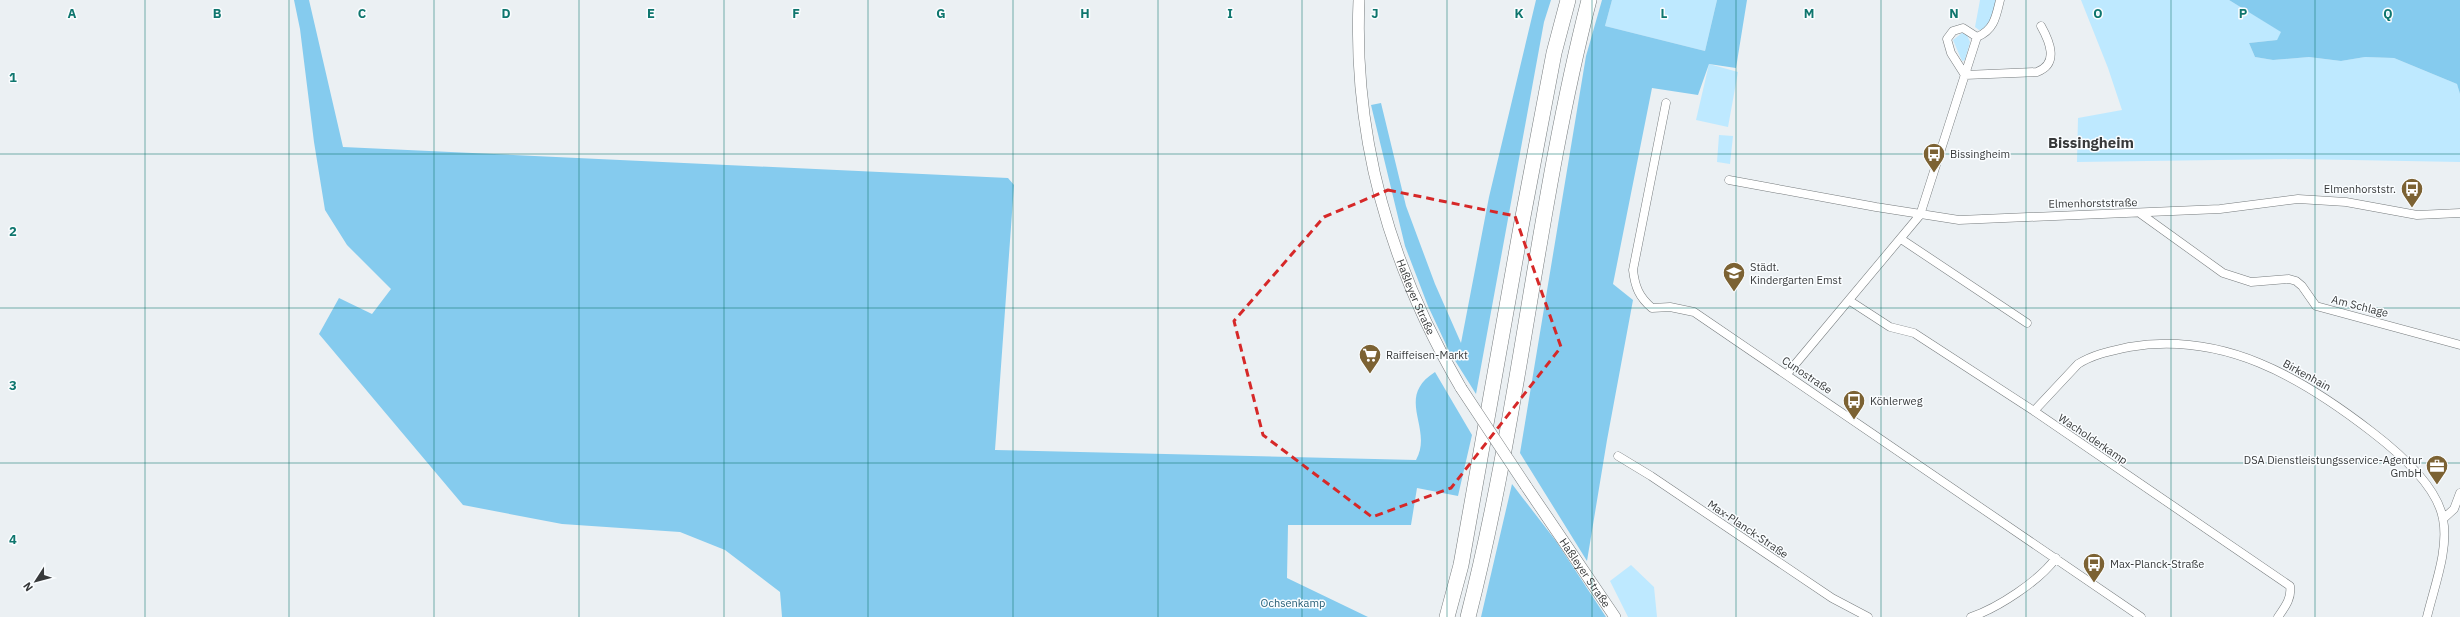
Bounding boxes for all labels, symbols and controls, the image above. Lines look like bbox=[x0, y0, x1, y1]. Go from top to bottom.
text: A bbox=[68, 5, 77, 22]
text: B bbox=[213, 5, 222, 22]
text: C bbox=[358, 5, 367, 22]
text: D bbox=[501, 5, 511, 22]
text: E bbox=[647, 5, 655, 22]
text: F bbox=[792, 5, 800, 22]
text: G bbox=[936, 5, 946, 22]
text: H bbox=[1080, 5, 1090, 22]
text: I bbox=[1227, 5, 1233, 22]
text: J bbox=[1371, 5, 1379, 22]
text: K bbox=[1514, 5, 1524, 22]
text: L bbox=[1661, 5, 1668, 22]
text: M bbox=[1804, 5, 1814, 22]
text: N bbox=[1949, 5, 1959, 22]
text: O bbox=[2093, 5, 2103, 22]
text: P bbox=[2239, 5, 2248, 22]
text: Q bbox=[2383, 5, 2393, 22]
text: 1 bbox=[9, 69, 17, 86]
district label: Bissingheim bbox=[2048, 133, 2134, 152]
bus stop icon: Bissingheim bbox=[1921, 141, 1947, 174]
place label: Bissingheim bbox=[1950, 147, 2010, 161]
bus stop icon: Elmenhorststr. bbox=[2399, 176, 2425, 209]
place label: Elmenhorststr. bbox=[2324, 182, 2396, 196]
street label: Elmenhorststraße bbox=[2048, 195, 2138, 211]
text: 2 bbox=[9, 223, 17, 240]
street label: Haßleyer Straße bbox=[1393, 257, 1438, 337]
school or university icon: Städt. Kindergarten Emst bbox=[1721, 260, 1747, 293]
place label: Städt. Kindergarten Emst bbox=[1750, 260, 1842, 287]
street label: Am Schlage bbox=[2330, 292, 2390, 320]
supermarket icon: Raiffeisen-Markt bbox=[1357, 342, 1383, 375]
place label: Raiffeisen-Markt bbox=[1386, 348, 1468, 362]
street label: Cunostraße bbox=[1779, 353, 1835, 397]
street label: Birkenhain bbox=[2280, 356, 2334, 394]
text: 3 bbox=[9, 377, 17, 394]
bus stop icon: Köhlerweg bbox=[1841, 388, 1867, 421]
place label: Köhlerweg bbox=[1870, 394, 1923, 408]
street label: Wacholderkamp bbox=[2056, 411, 2130, 467]
place label: DSA Dienstleistungsservice-Agentur GmbH bbox=[2244, 453, 2422, 480]
office icon: DSA Dienstleistungsservice-Agentur GmbH bbox=[2424, 453, 2450, 486]
street label: Max-Planck-Straße bbox=[1705, 497, 1791, 561]
text: 4 bbox=[9, 531, 17, 548]
street label: Haßleyer Straße bbox=[1556, 535, 1614, 610]
bus stop icon: Max-Planck-Straße bbox=[2081, 551, 2107, 584]
place label: Max-Planck-Straße bbox=[2110, 557, 2204, 571]
north arrow bbox=[16, 561, 56, 601]
text: N bbox=[20, 580, 36, 594]
park label: Ochsenkamp bbox=[1261, 596, 1325, 610]

